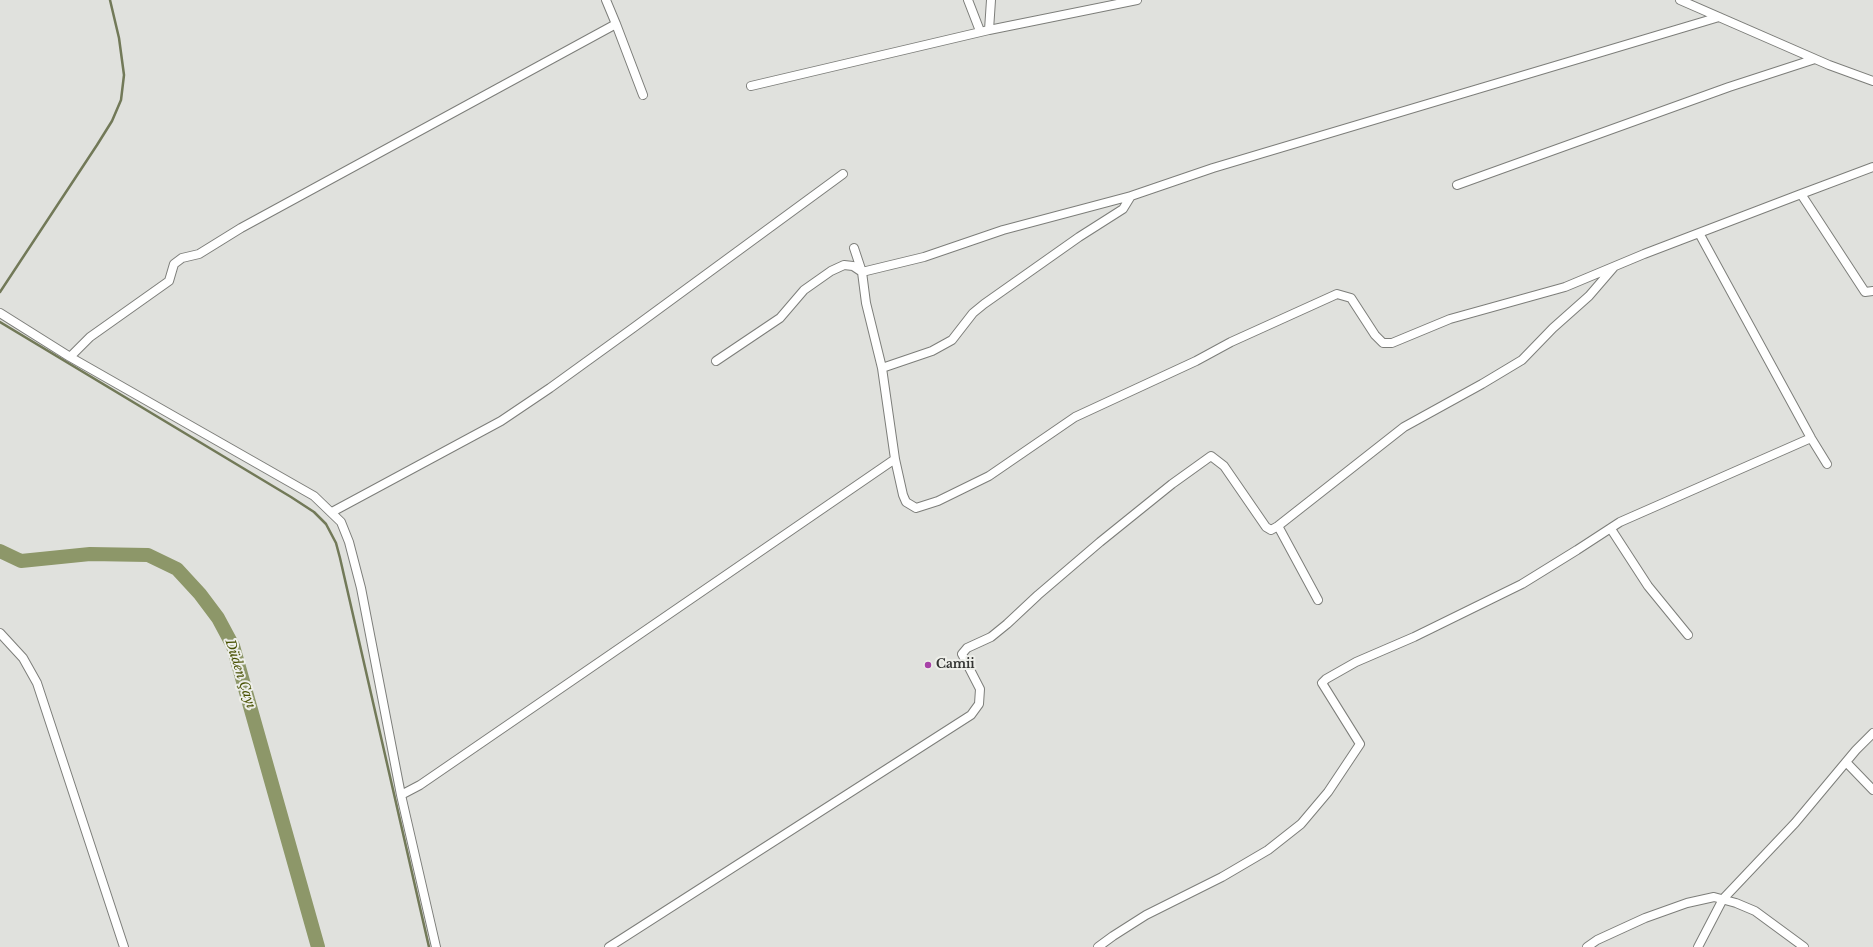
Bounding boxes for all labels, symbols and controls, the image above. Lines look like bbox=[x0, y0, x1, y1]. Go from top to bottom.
water label: Düden Çayı bbox=[221, 637, 259, 711]
place label: Camii bbox=[936, 658, 975, 672]
marker: Camii bbox=[923, 660, 933, 670]

